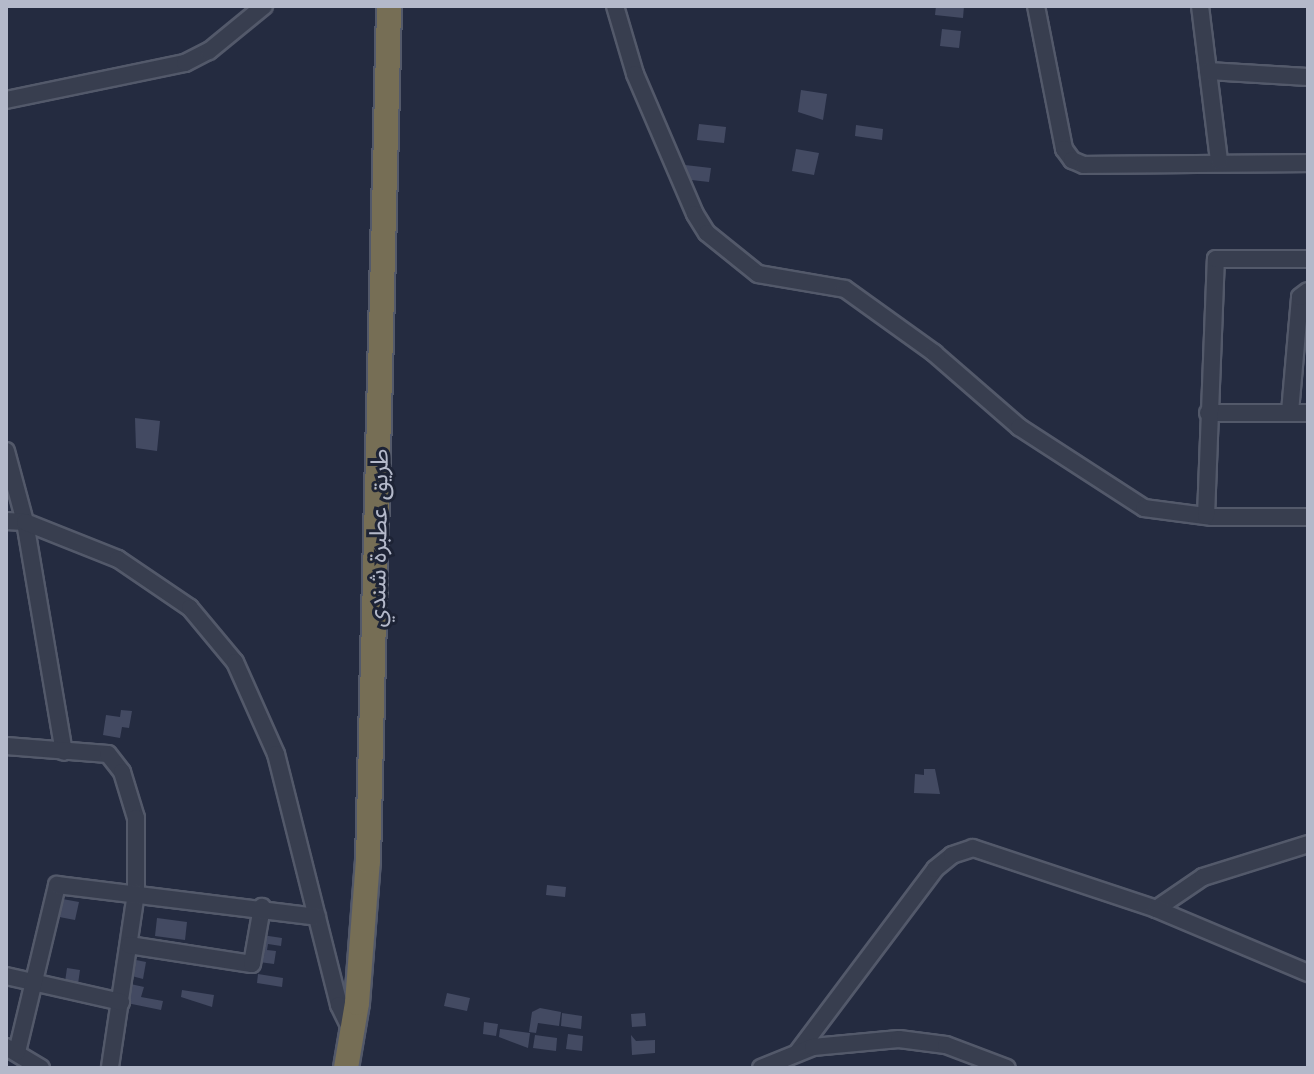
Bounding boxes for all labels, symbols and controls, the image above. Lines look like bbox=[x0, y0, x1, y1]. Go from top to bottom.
street label: طريق عطبرة شندي bbox=[362, 448, 394, 628]

